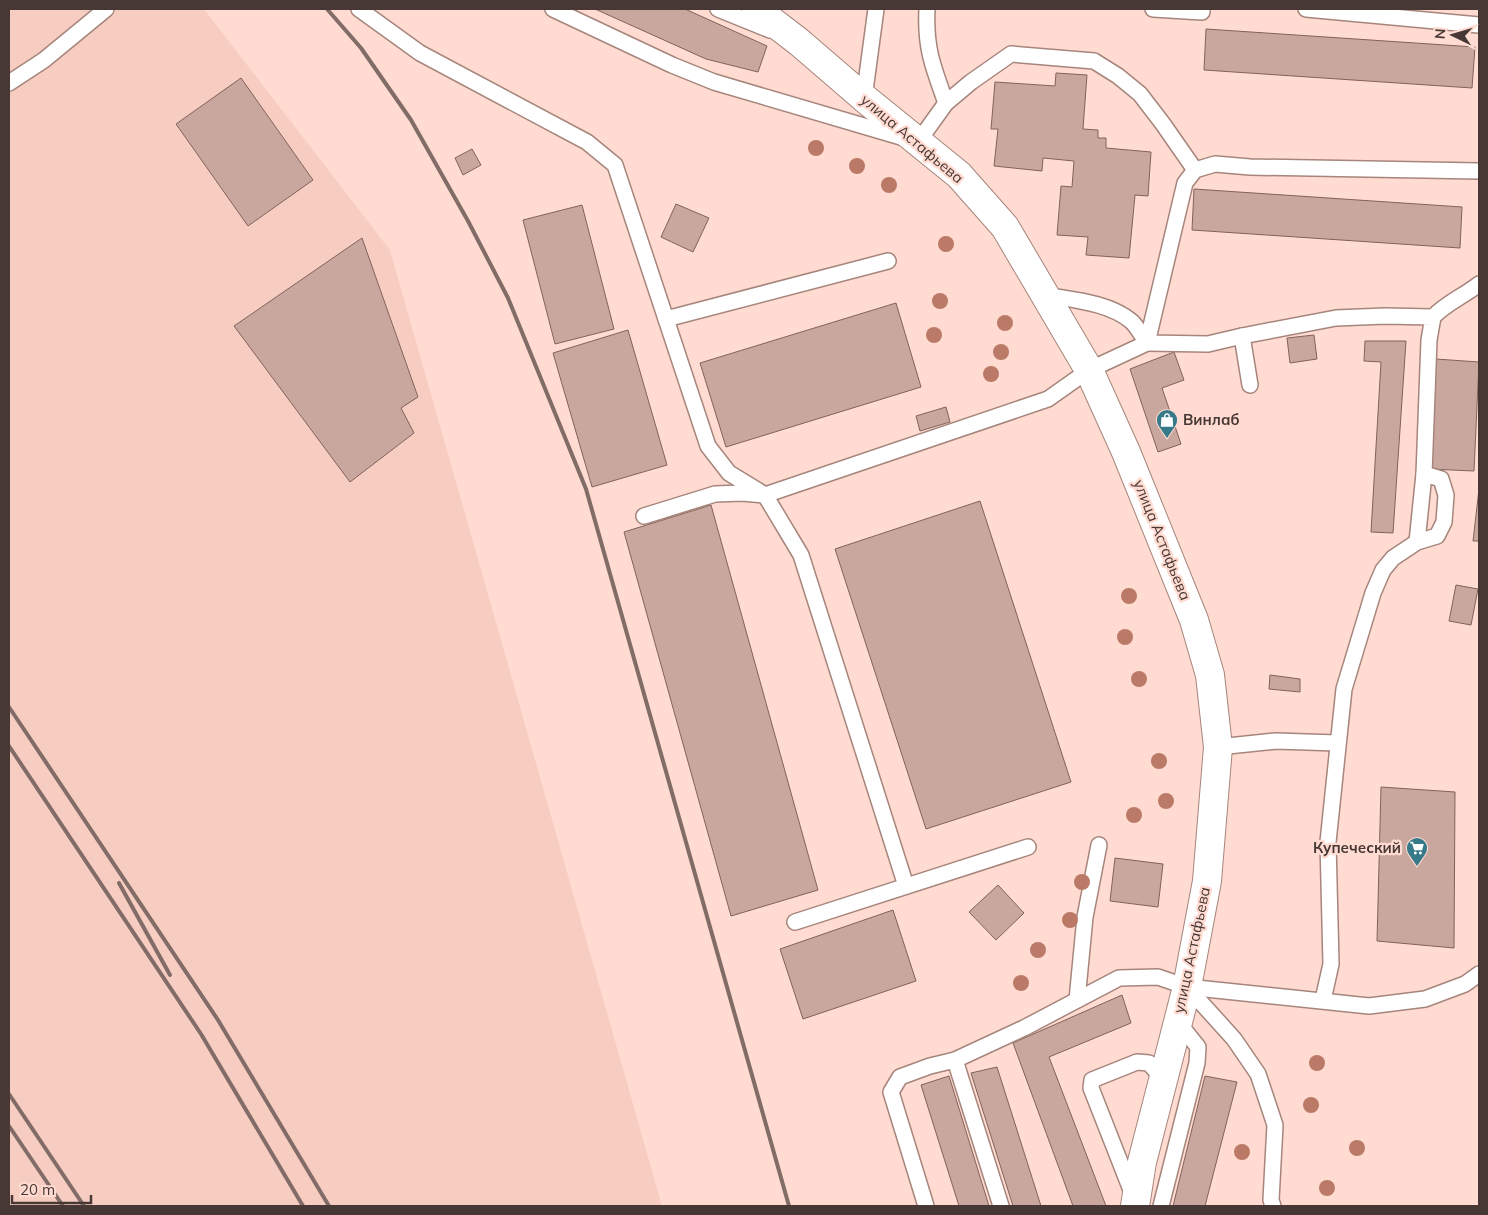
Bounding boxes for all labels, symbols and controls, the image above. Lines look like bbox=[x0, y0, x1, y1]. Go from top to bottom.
north arrow bbox=[1428, 10, 1478, 60]
text: N bbox=[1431, 28, 1449, 40]
street label: улица Астафьева bbox=[857, 90, 968, 187]
shop icon: Винлаб bbox=[1155, 408, 1179, 439]
place label: Винлаб bbox=[1183, 410, 1240, 429]
street label: улица Астафьева bbox=[1130, 477, 1195, 603]
supermarket icon: Купеческий bbox=[1405, 836, 1429, 867]
place label: Купеческий bbox=[1313, 838, 1401, 857]
street label: улица Астафьева bbox=[1169, 885, 1214, 1015]
scale bar bbox=[12, 1172, 91, 1204]
text: 20 m bbox=[20, 1180, 55, 1199]

